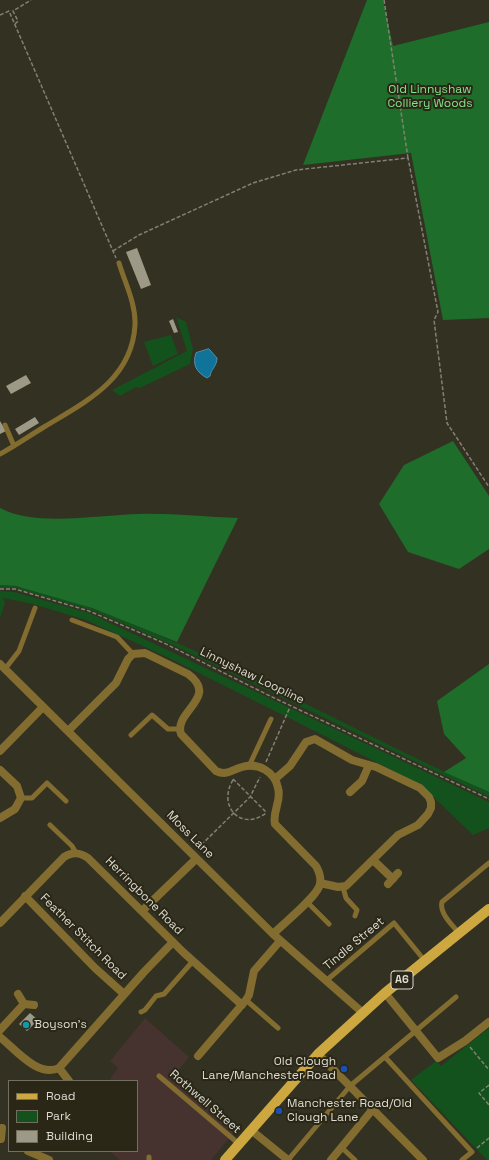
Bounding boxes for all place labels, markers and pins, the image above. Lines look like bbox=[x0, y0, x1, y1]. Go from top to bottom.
place label: Boyson's bbox=[34, 1018, 87, 1032]
marker: Boyson's bbox=[21, 1020, 31, 1030]
place label: Old Clough Lane/Manchester Road bbox=[202, 1055, 336, 1083]
marker: Old Clough Lane/Manchester Road bbox=[339, 1064, 349, 1074]
place label: Manchester Road/Old Clough Lane bbox=[287, 1097, 412, 1125]
marker: Manchester Road/Old Clough Lane bbox=[274, 1106, 284, 1116]

